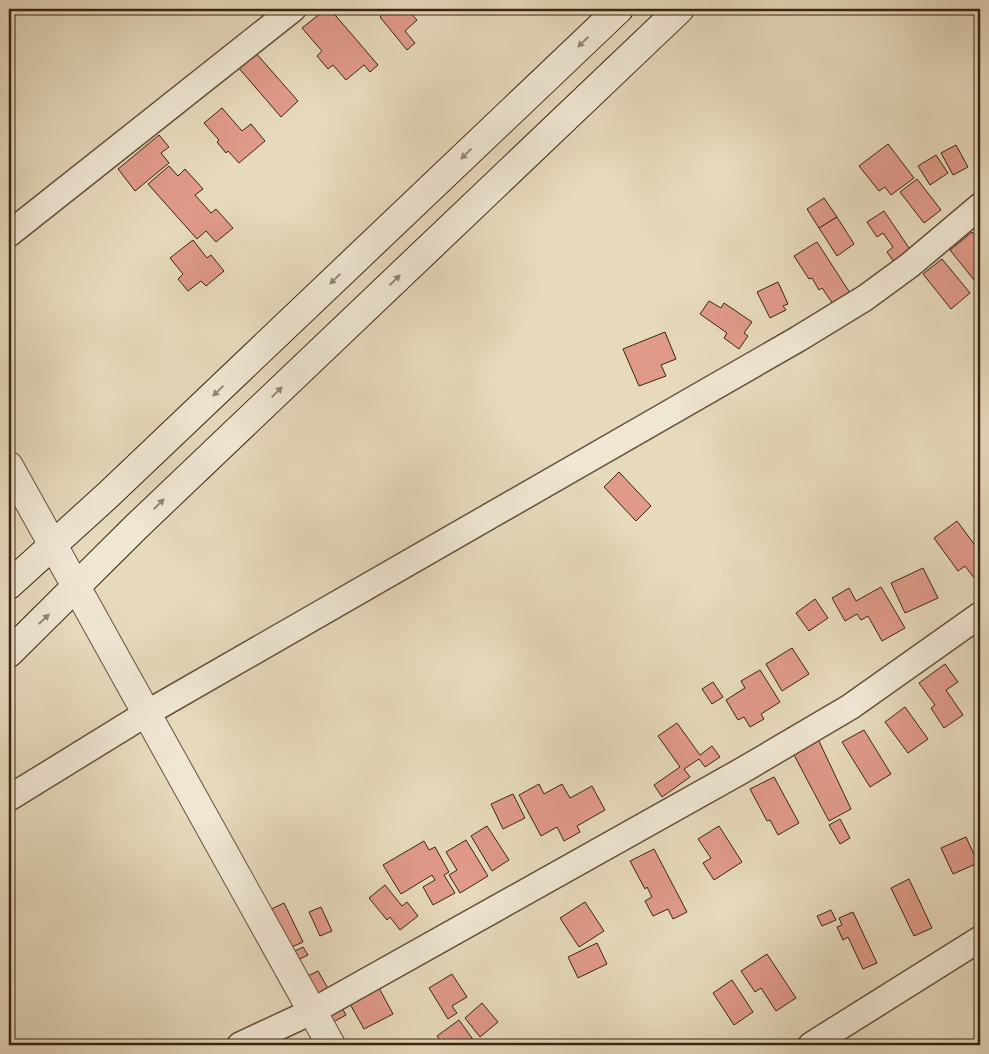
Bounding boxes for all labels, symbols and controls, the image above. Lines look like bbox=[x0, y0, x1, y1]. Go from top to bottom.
one-way arrow bbox=[578, 36, 590, 48]
one-way arrow bbox=[460, 148, 472, 160]
one-way arrow bbox=[330, 273, 342, 285]
one-way arrow bbox=[388, 274, 400, 286]
one-way arrow bbox=[212, 385, 224, 397]
one-way arrow bbox=[271, 386, 283, 398]
one-way arrow bbox=[153, 498, 165, 510]
one-way arrow bbox=[38, 613, 50, 625]

